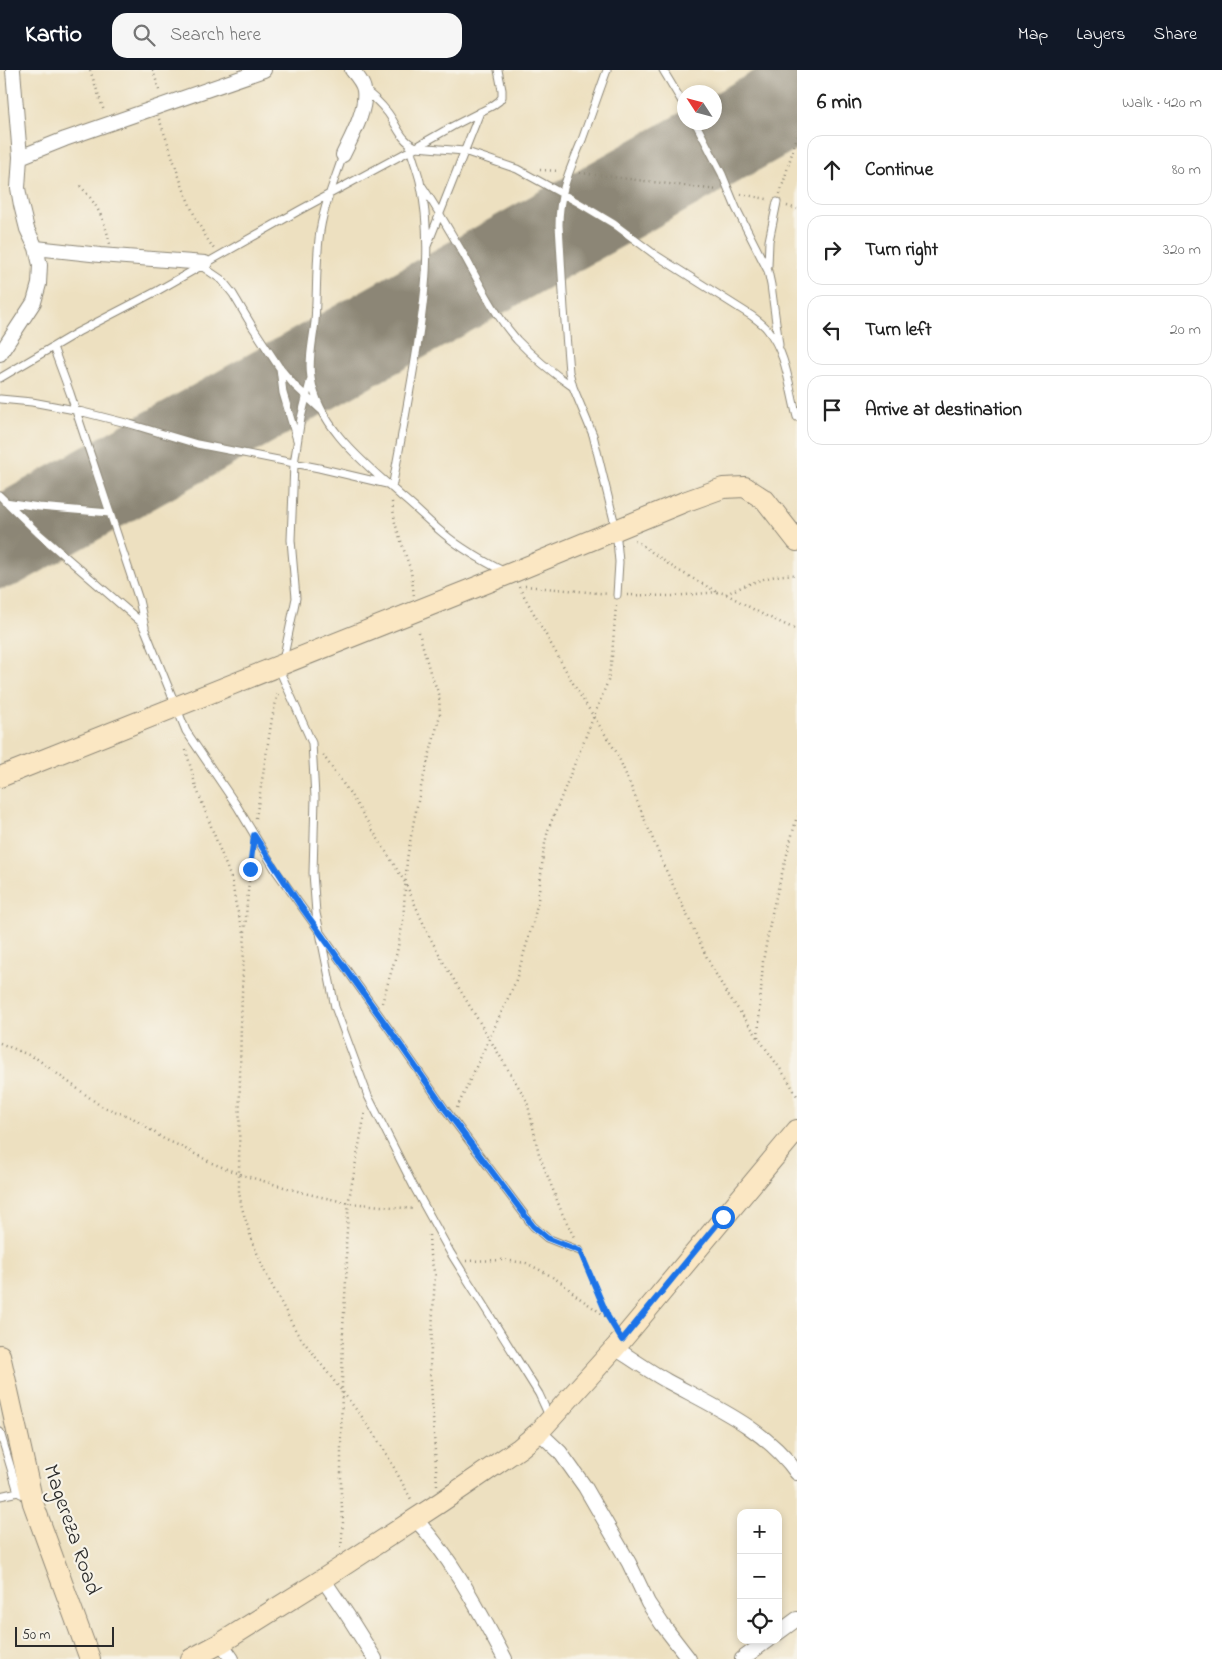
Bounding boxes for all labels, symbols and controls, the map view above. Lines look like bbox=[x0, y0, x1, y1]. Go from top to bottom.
search box bbox=[112, 13, 462, 58]
text: Kartio bbox=[25, 18, 82, 53]
icon: search bbox=[130, 21, 158, 49]
text: Search here bbox=[170, 22, 261, 49]
text: Map bbox=[1018, 22, 1048, 48]
text: Layers bbox=[1076, 22, 1126, 48]
text: Share bbox=[1154, 22, 1197, 48]
north arrow bbox=[677, 85, 722, 130]
text: 6 min bbox=[817, 88, 862, 118]
text: Walk · 420 m bbox=[1122, 91, 1202, 115]
icon: ahead bbox=[818, 156, 846, 184]
text: Continue bbox=[865, 157, 933, 184]
text: 80 m bbox=[1172, 158, 1201, 182]
icon: right bbox=[818, 236, 846, 264]
text: Turn right bbox=[865, 237, 938, 264]
text: 320 m bbox=[1163, 238, 1201, 262]
icon: left bbox=[818, 316, 846, 344]
text: Turn left bbox=[865, 317, 932, 344]
text: 20 m bbox=[1170, 318, 1201, 342]
icon: arrive bbox=[818, 396, 846, 424]
text: Arrive at destination bbox=[865, 397, 1022, 424]
route end bbox=[239, 858, 262, 881]
route start bbox=[712, 1206, 735, 1229]
street label: Magereza Road bbox=[33, 1460, 108, 1600]
map controls bbox=[737, 1509, 782, 1644]
button: + bbox=[737, 1509, 782, 1554]
button: − bbox=[737, 1554, 782, 1599]
button: locate bbox=[737, 1599, 782, 1644]
scale bar bbox=[15, 1624, 114, 1647]
text: 50 m bbox=[22, 1625, 50, 1646]

